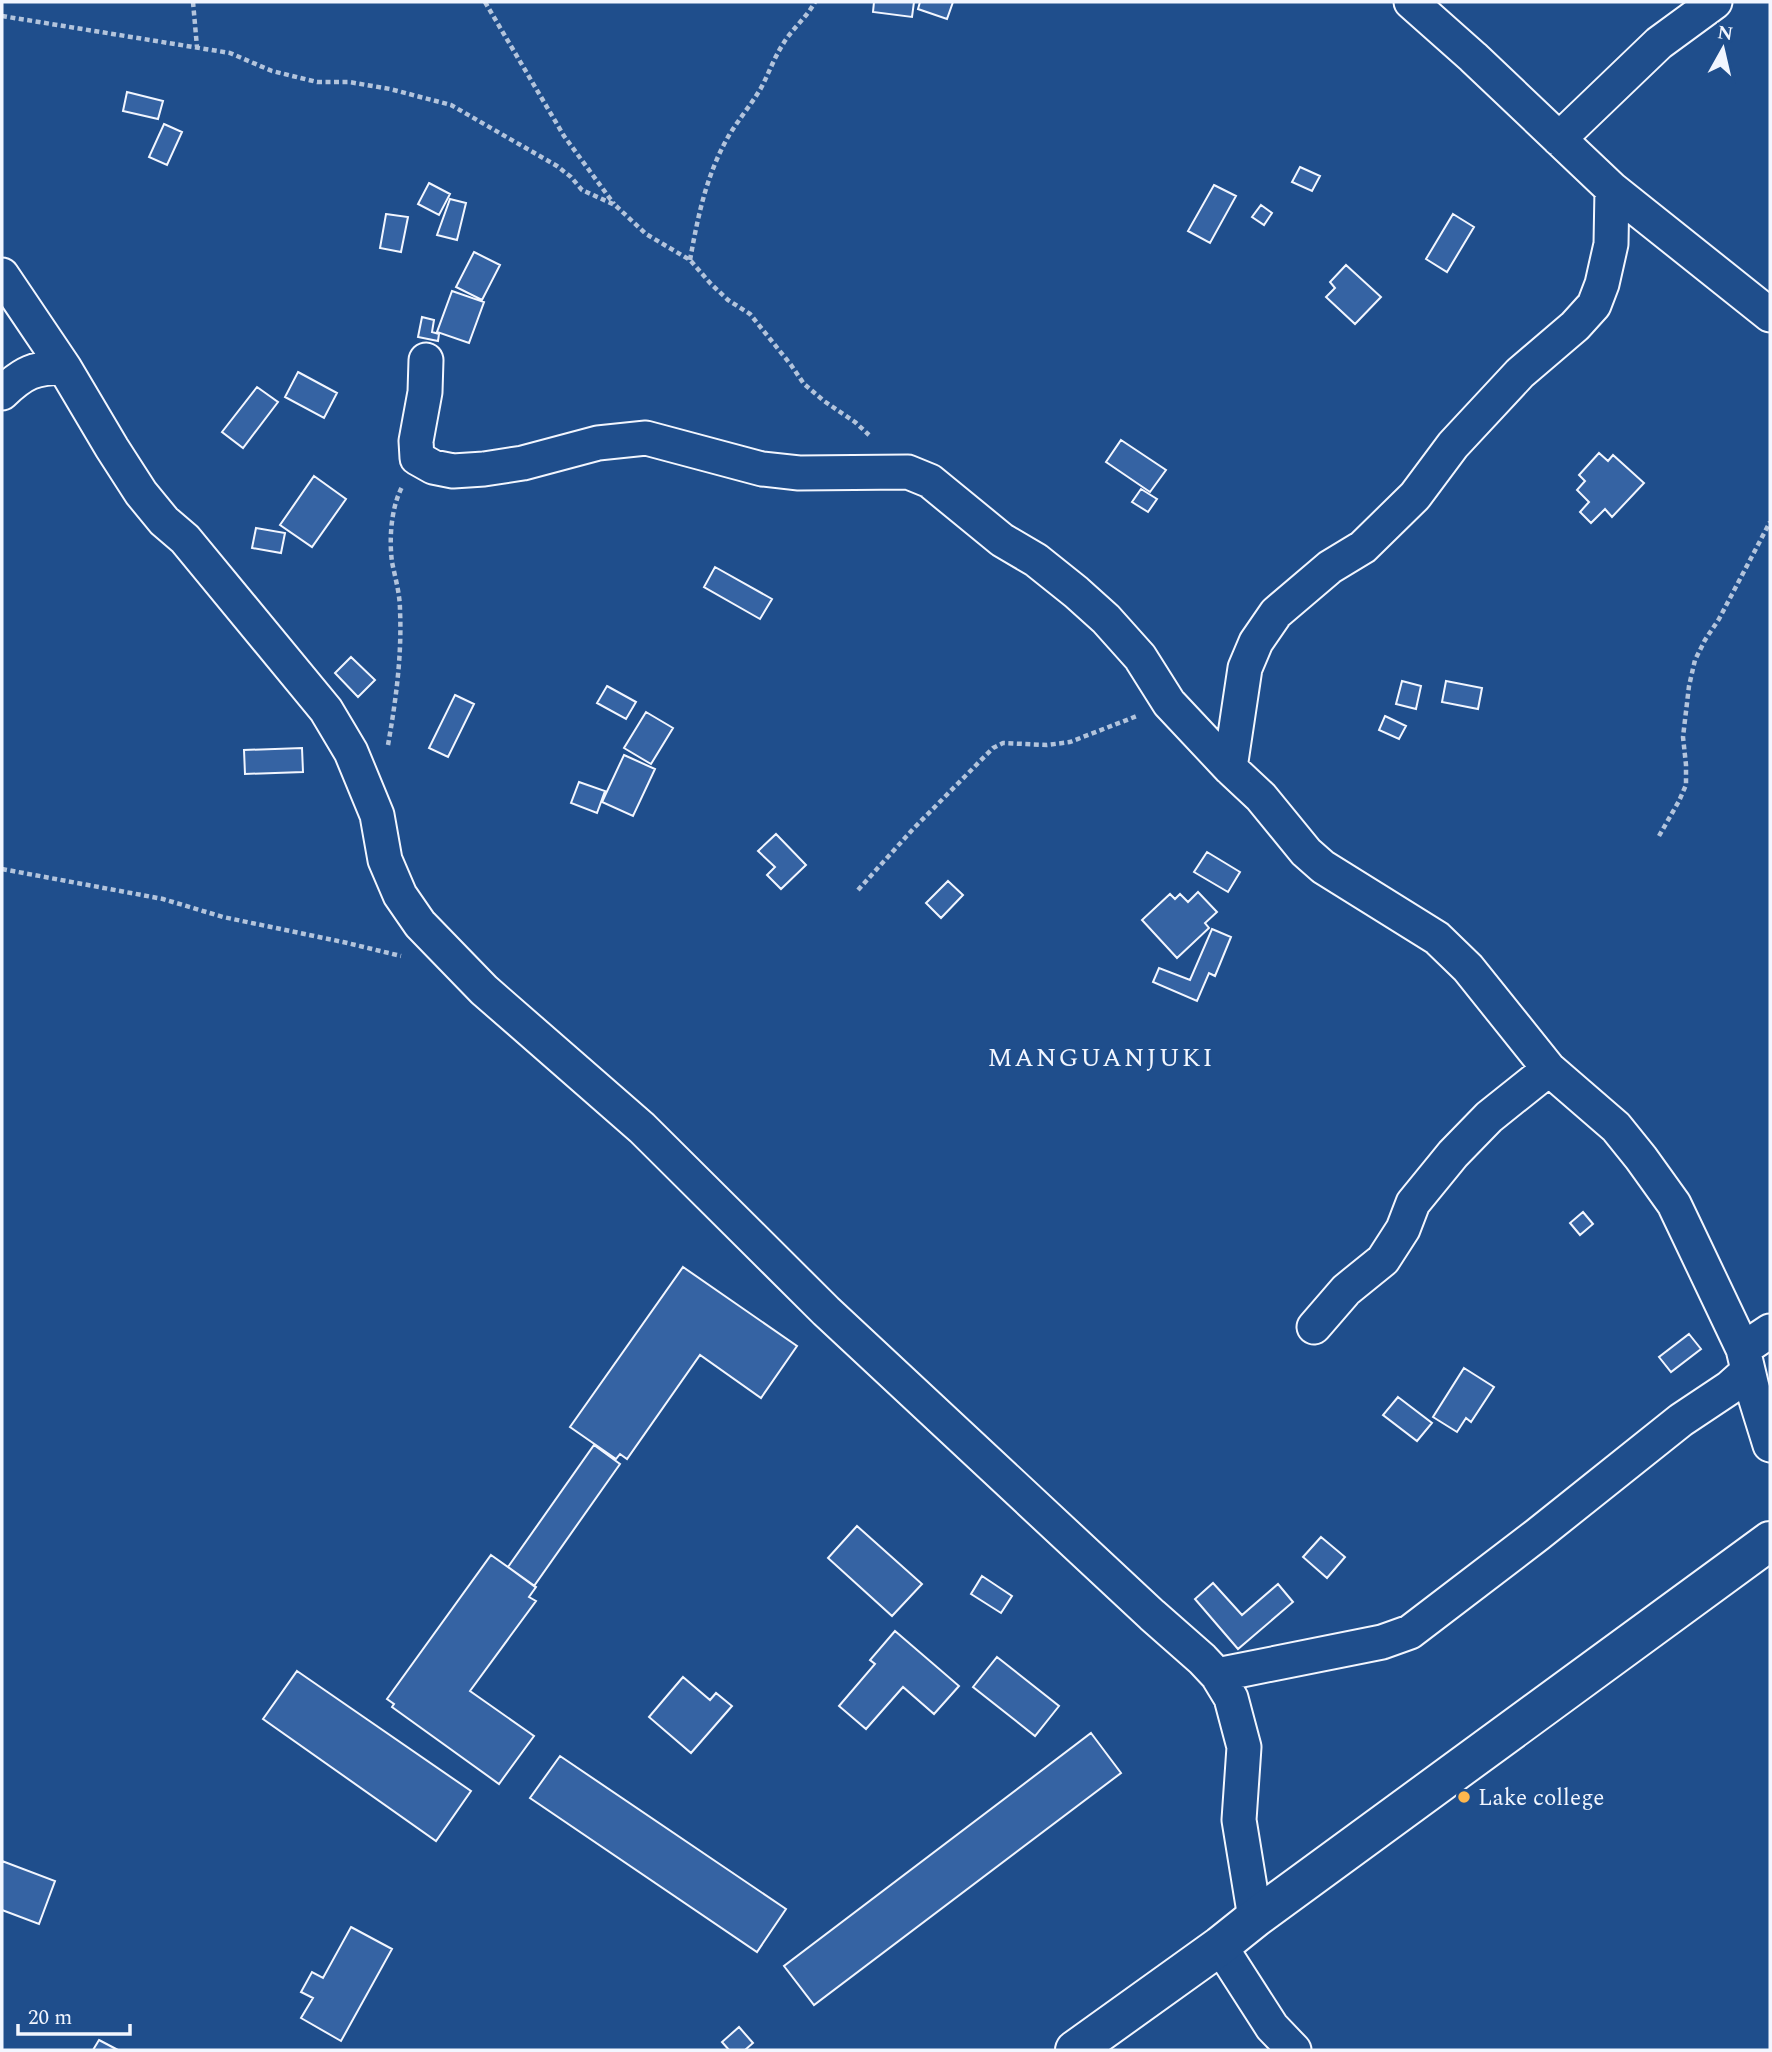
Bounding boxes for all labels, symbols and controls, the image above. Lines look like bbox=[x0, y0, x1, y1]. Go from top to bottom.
north arrow bbox=[1688, 14, 1758, 84]
text: N bbox=[1715, 18, 1735, 49]
district label: MANGUANJUKI bbox=[987, 1038, 1215, 1078]
place label: Lake college bbox=[1478, 1781, 1604, 1816]
marker: Lake college bbox=[1456, 1789, 1472, 1805]
scale bar bbox=[18, 1993, 130, 2037]
text: 20 m bbox=[28, 2002, 72, 2034]

